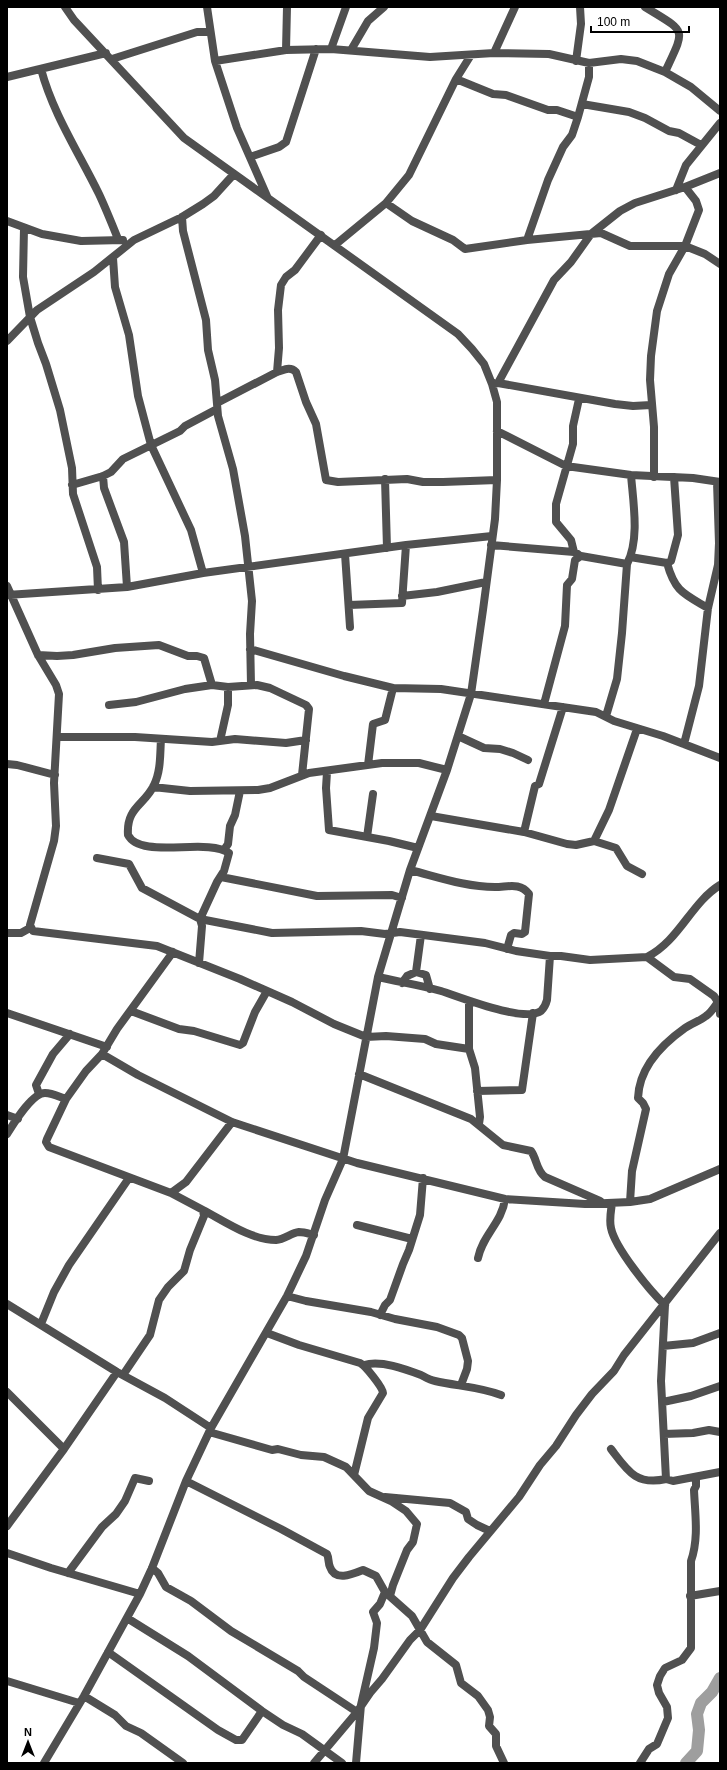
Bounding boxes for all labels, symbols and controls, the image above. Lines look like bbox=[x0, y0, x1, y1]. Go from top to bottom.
scale bar bbox=[591, 8, 689, 34]
text: 100 m bbox=[597, 15, 630, 29]
north arrow bbox=[8, 1722, 48, 1762]
text: N bbox=[24, 1726, 32, 1738]

